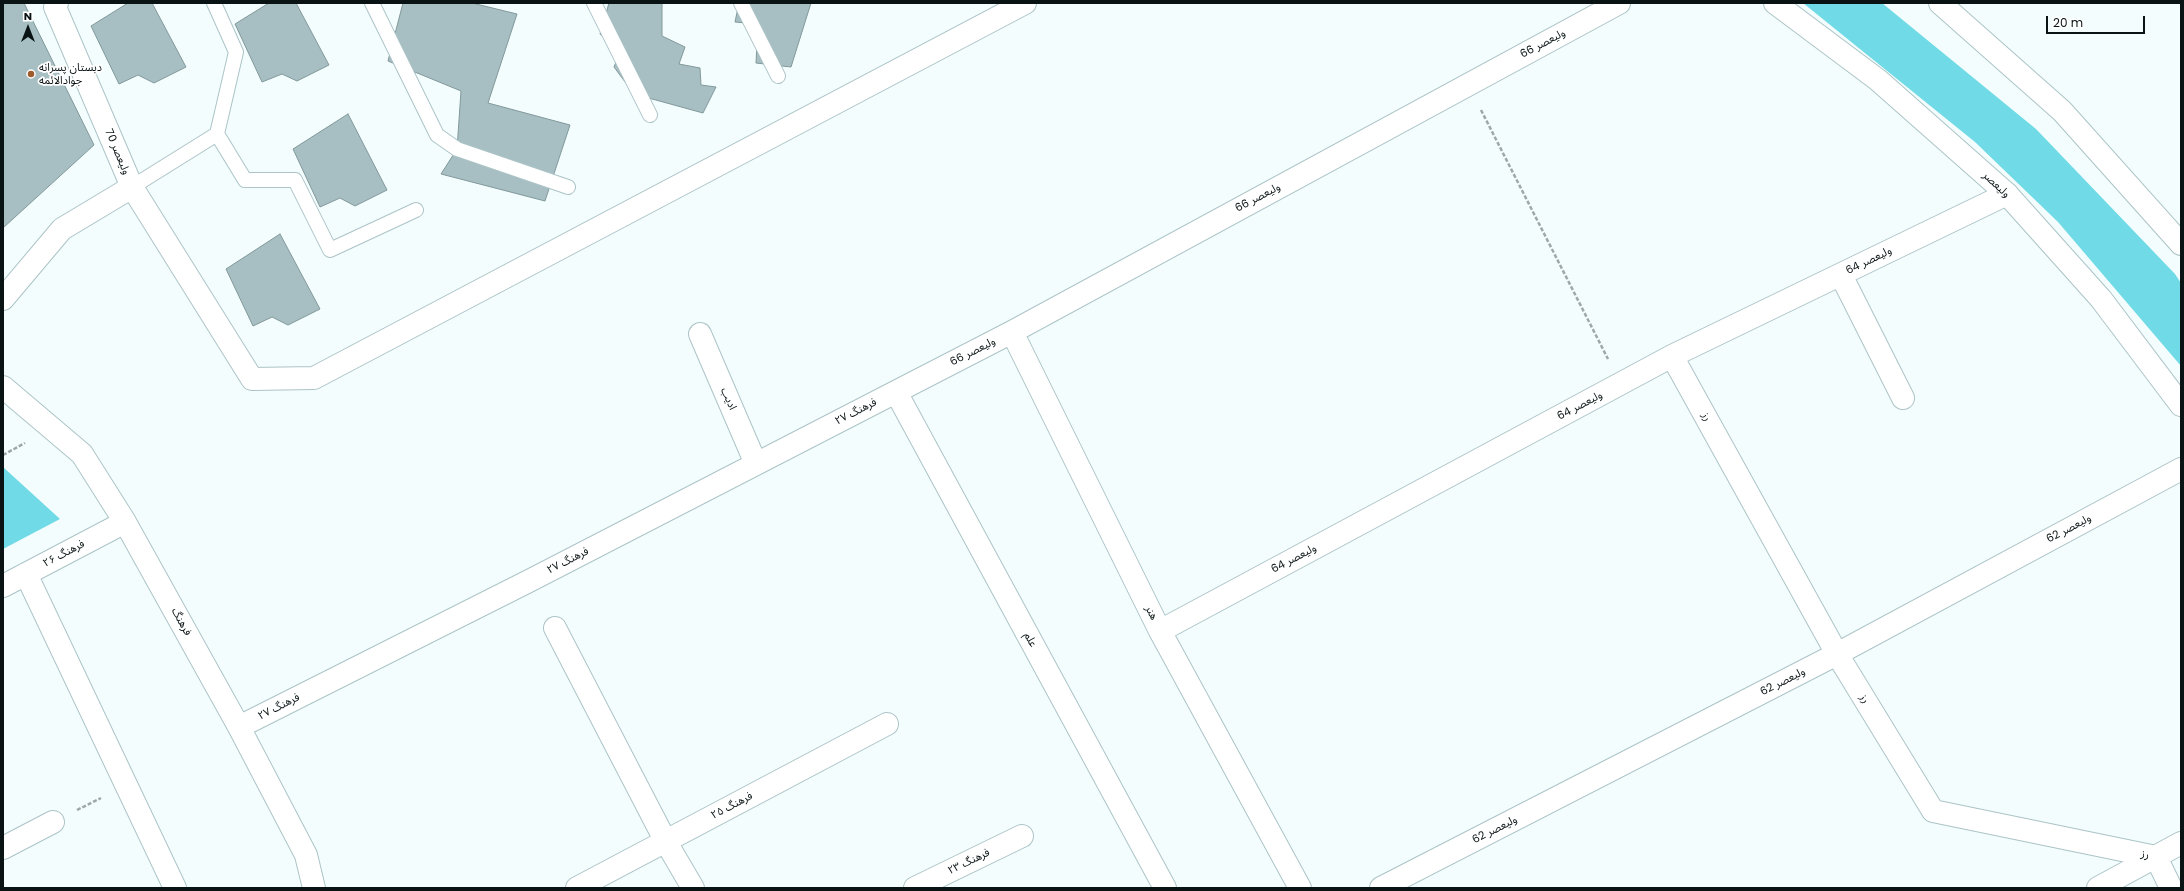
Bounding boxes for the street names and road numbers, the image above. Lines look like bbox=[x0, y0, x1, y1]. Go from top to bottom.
street label: ولیعصر 66 bbox=[1518, 27, 1568, 61]
street label: ولیعصر 70 bbox=[101, 127, 133, 177]
street label: ولیعصر bbox=[1980, 169, 2012, 201]
street label: ولیعصر 66 bbox=[1233, 181, 1283, 215]
street label: ولیعصر 64 bbox=[1844, 244, 1894, 278]
street label: ولیعصر 66 bbox=[948, 335, 998, 369]
street label: ادیب bbox=[717, 386, 739, 412]
street label: ولیعصر 64 bbox=[1555, 389, 1605, 423]
street label: فرهنگ ۲۷ bbox=[833, 396, 879, 428]
street label: رز bbox=[1698, 410, 1714, 424]
street label: ولیعصر 62 bbox=[2044, 512, 2094, 546]
street label: فرهنگ ۲۶ bbox=[41, 538, 87, 570]
street label: ولیعصر 64 bbox=[1269, 542, 1319, 576]
street label: فرهنگ ۲۷ bbox=[545, 545, 591, 577]
street label: هنر bbox=[1142, 604, 1160, 622]
street label: فرهنگ bbox=[168, 606, 194, 638]
street label: علم bbox=[1021, 630, 1039, 650]
street label: ولیعصر 62 bbox=[1758, 665, 1808, 699]
street label: فرهنگ ۲۷ bbox=[256, 691, 302, 723]
street label: رز bbox=[1856, 692, 1872, 706]
street label: فرهنگ ۲۵ bbox=[709, 790, 755, 822]
street label: ولیعصر 62 bbox=[1470, 813, 1520, 847]
street label: فرهنگ ۲۳ bbox=[946, 846, 992, 878]
street label: رز bbox=[2140, 848, 2150, 862]

